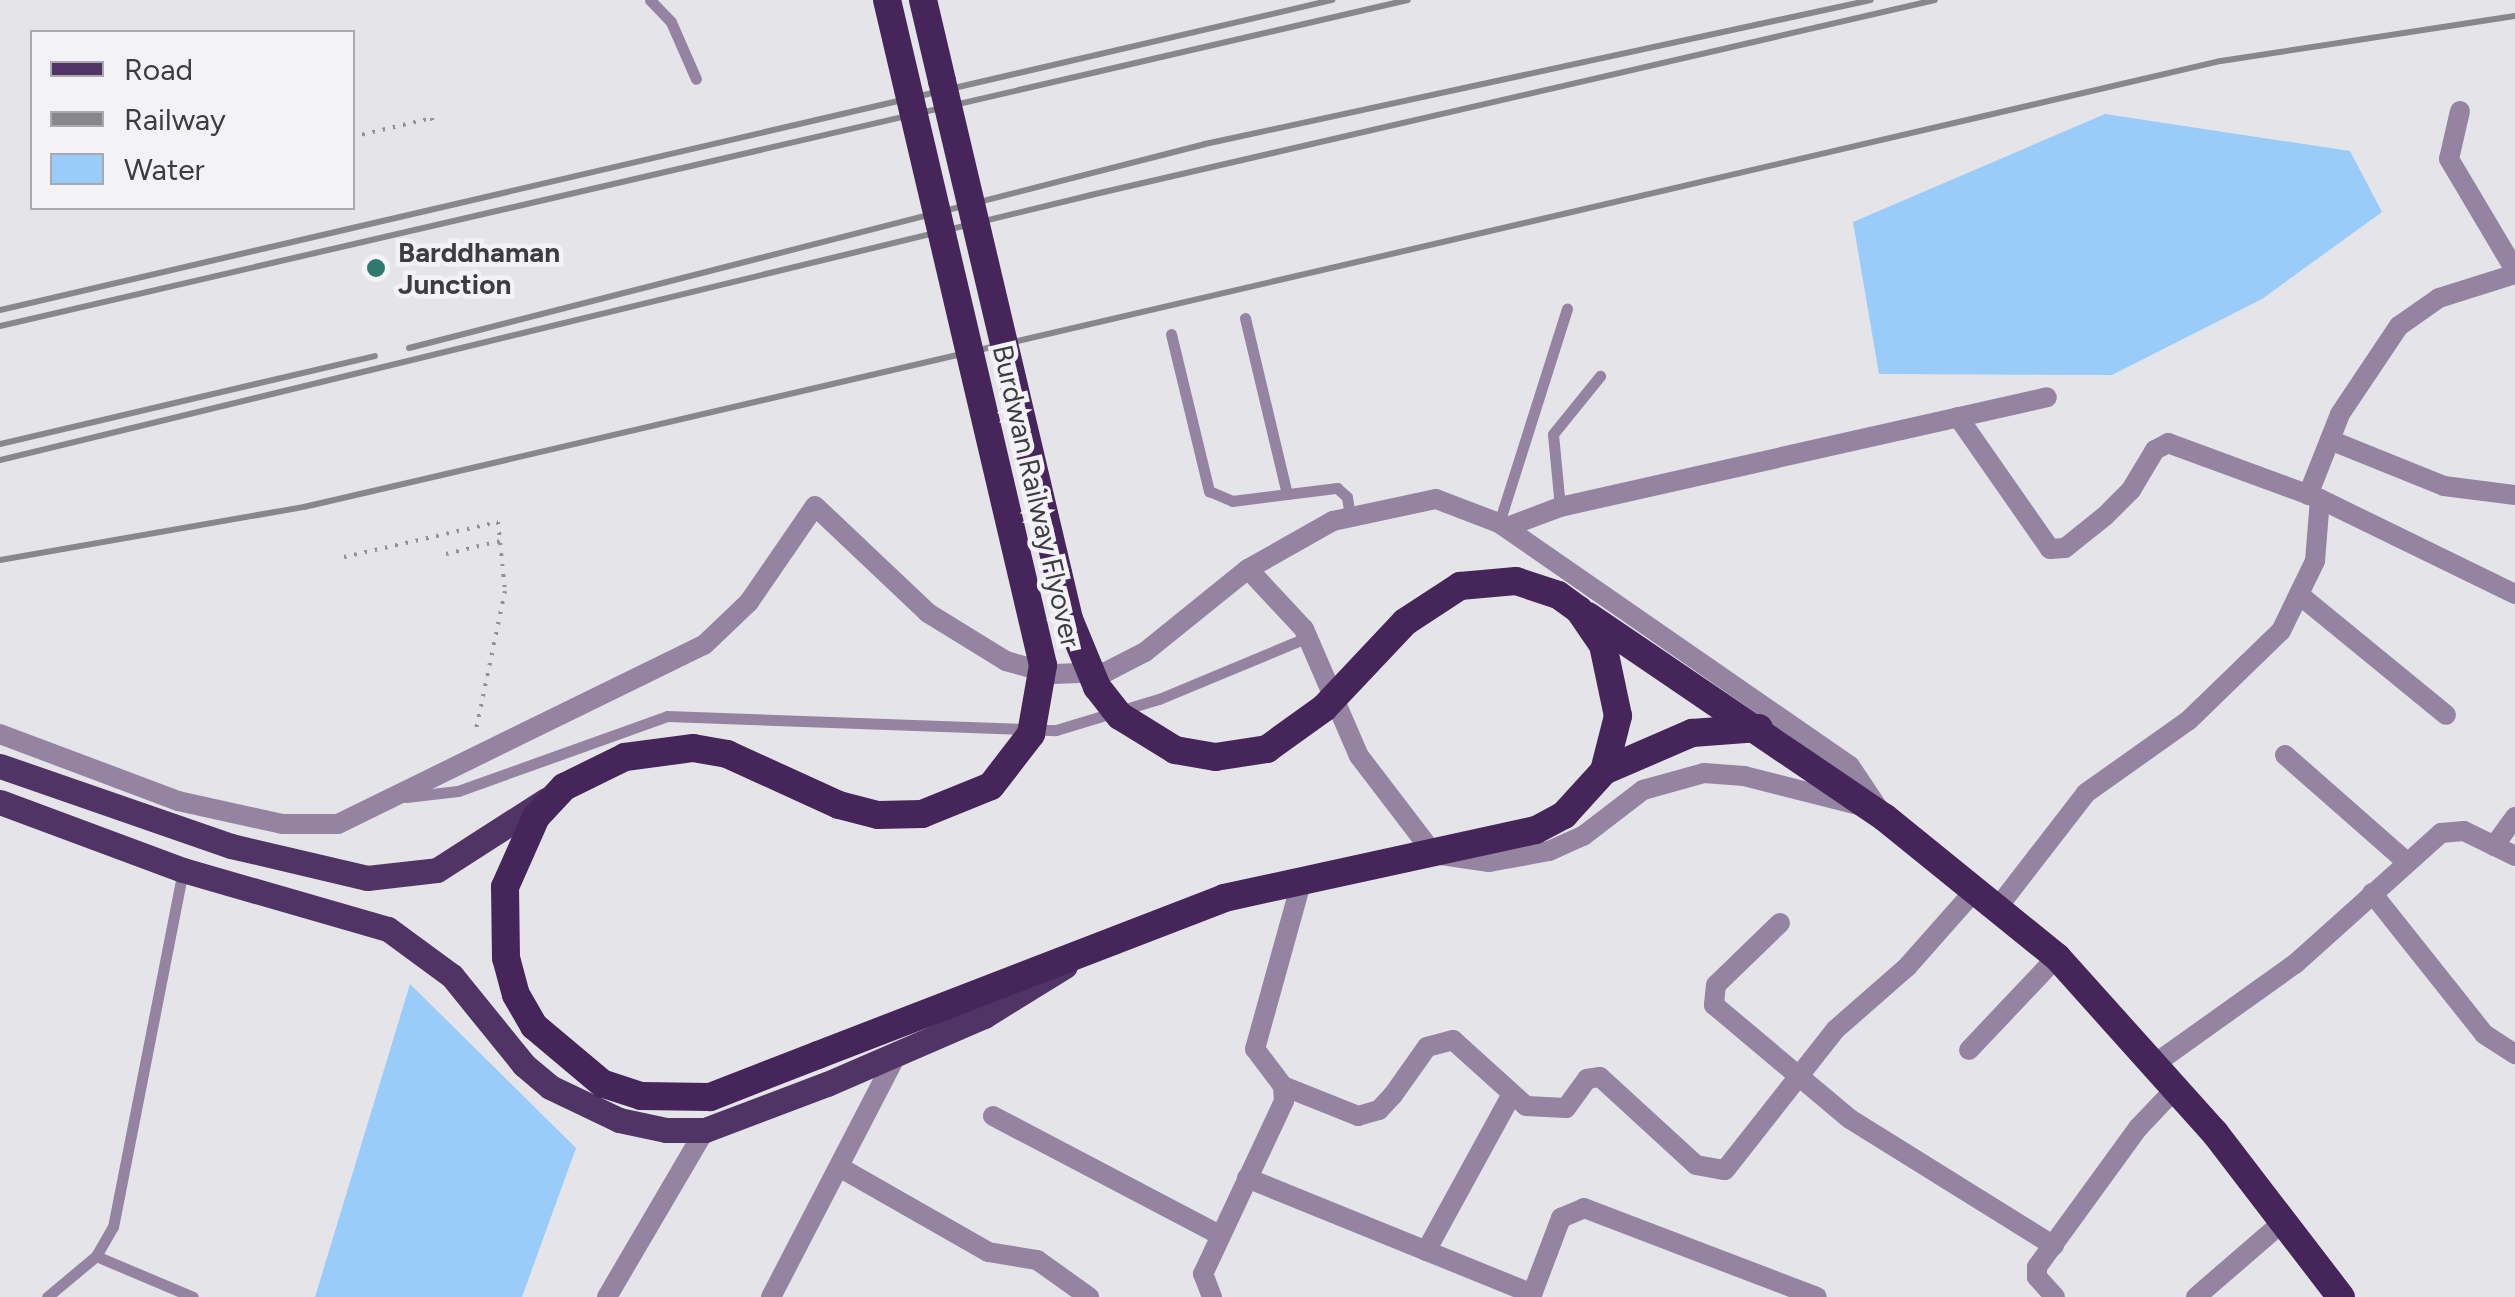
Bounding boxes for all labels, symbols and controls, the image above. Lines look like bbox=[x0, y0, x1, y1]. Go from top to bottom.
legend bbox=[30, 30, 355, 210]
text: Road bbox=[124, 51, 193, 88]
text: Railway bbox=[124, 101, 226, 138]
text: Water bbox=[124, 151, 205, 188]
place label: Barddhaman Junction bbox=[398, 235, 560, 301]
marker: Barddhaman Junction bbox=[363, 255, 389, 281]
street label: Burdwan Railway Flyover bbox=[986, 341, 1088, 651]

